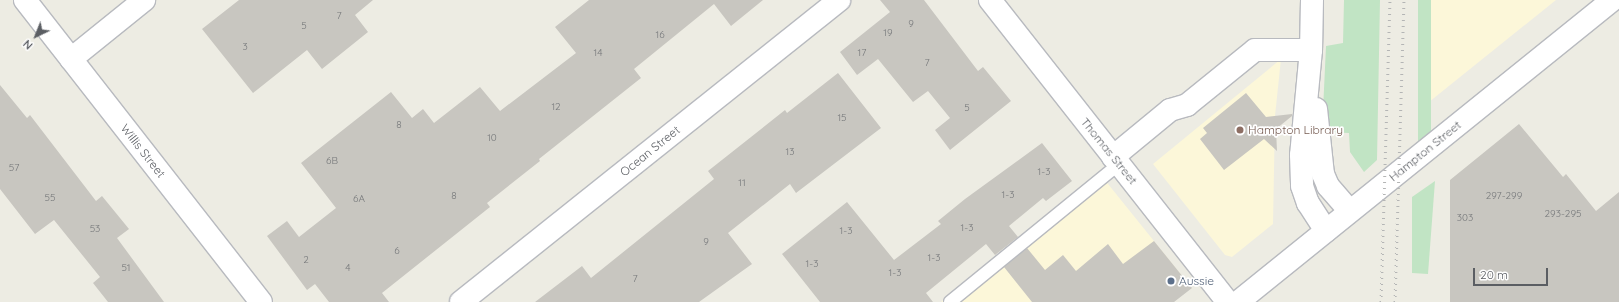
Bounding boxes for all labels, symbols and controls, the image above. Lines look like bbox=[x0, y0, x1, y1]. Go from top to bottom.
house number: 7 bbox=[336, 10, 342, 22]
north arrow bbox=[16, 16, 56, 56]
house number: 9 bbox=[908, 18, 914, 30]
house number: 5 bbox=[301, 20, 307, 32]
house number: 19 bbox=[883, 27, 893, 39]
house number: 16 bbox=[655, 29, 665, 41]
text: N bbox=[20, 37, 36, 53]
house number: 3 bbox=[242, 41, 248, 53]
house number: 14 bbox=[594, 47, 602, 59]
house number: 17 bbox=[858, 47, 866, 59]
house number: 7 bbox=[924, 57, 930, 69]
house number: 12 bbox=[551, 101, 561, 113]
house number: 5 bbox=[964, 102, 970, 114]
house number: 15 bbox=[837, 112, 847, 124]
street label: Thomas Street bbox=[1078, 115, 1140, 187]
street label: Hampton Street bbox=[1386, 118, 1464, 184]
house number: 8 bbox=[396, 119, 402, 131]
street label: Willis Street bbox=[118, 121, 168, 181]
street label: Ocean Street bbox=[617, 123, 683, 179]
place label: Hampton Library bbox=[1248, 123, 1343, 137]
marker: Hampton Library bbox=[1235, 125, 1245, 135]
house number: 10 bbox=[487, 132, 497, 144]
house number: 13 bbox=[786, 146, 794, 158]
house number: 6B bbox=[326, 155, 338, 167]
house number: 57 bbox=[9, 162, 19, 174]
house number: 1-3 bbox=[1038, 166, 1050, 178]
house number: 11 bbox=[738, 177, 746, 189]
house number: 1-3 bbox=[1002, 189, 1014, 201]
house number: 8 bbox=[451, 190, 457, 202]
house number: 297-299 bbox=[1486, 190, 1522, 202]
house number: 55 bbox=[45, 192, 55, 204]
house number: 6A bbox=[353, 193, 365, 205]
house number: 293-295 bbox=[1545, 208, 1581, 220]
house number: 303 bbox=[1457, 212, 1473, 224]
house number: 1-3 bbox=[961, 222, 973, 234]
house number: 53 bbox=[90, 223, 100, 235]
house number: 1-3 bbox=[840, 225, 852, 237]
house number: 9 bbox=[703, 236, 709, 248]
house number: 6 bbox=[394, 245, 400, 257]
house number: 1-3 bbox=[928, 252, 940, 264]
house number: 2 bbox=[303, 254, 309, 266]
house number: 1-3 bbox=[806, 258, 818, 270]
scale bar bbox=[1475, 260, 1550, 286]
house number: 51 bbox=[121, 262, 131, 274]
house number: 4 bbox=[345, 262, 351, 274]
house number: 1-3 bbox=[889, 267, 901, 279]
text: 20 m bbox=[1480, 267, 1508, 282]
house number: 7 bbox=[632, 273, 638, 285]
place label: Aussie bbox=[1179, 274, 1214, 288]
marker: Aussie bbox=[1166, 276, 1176, 286]

